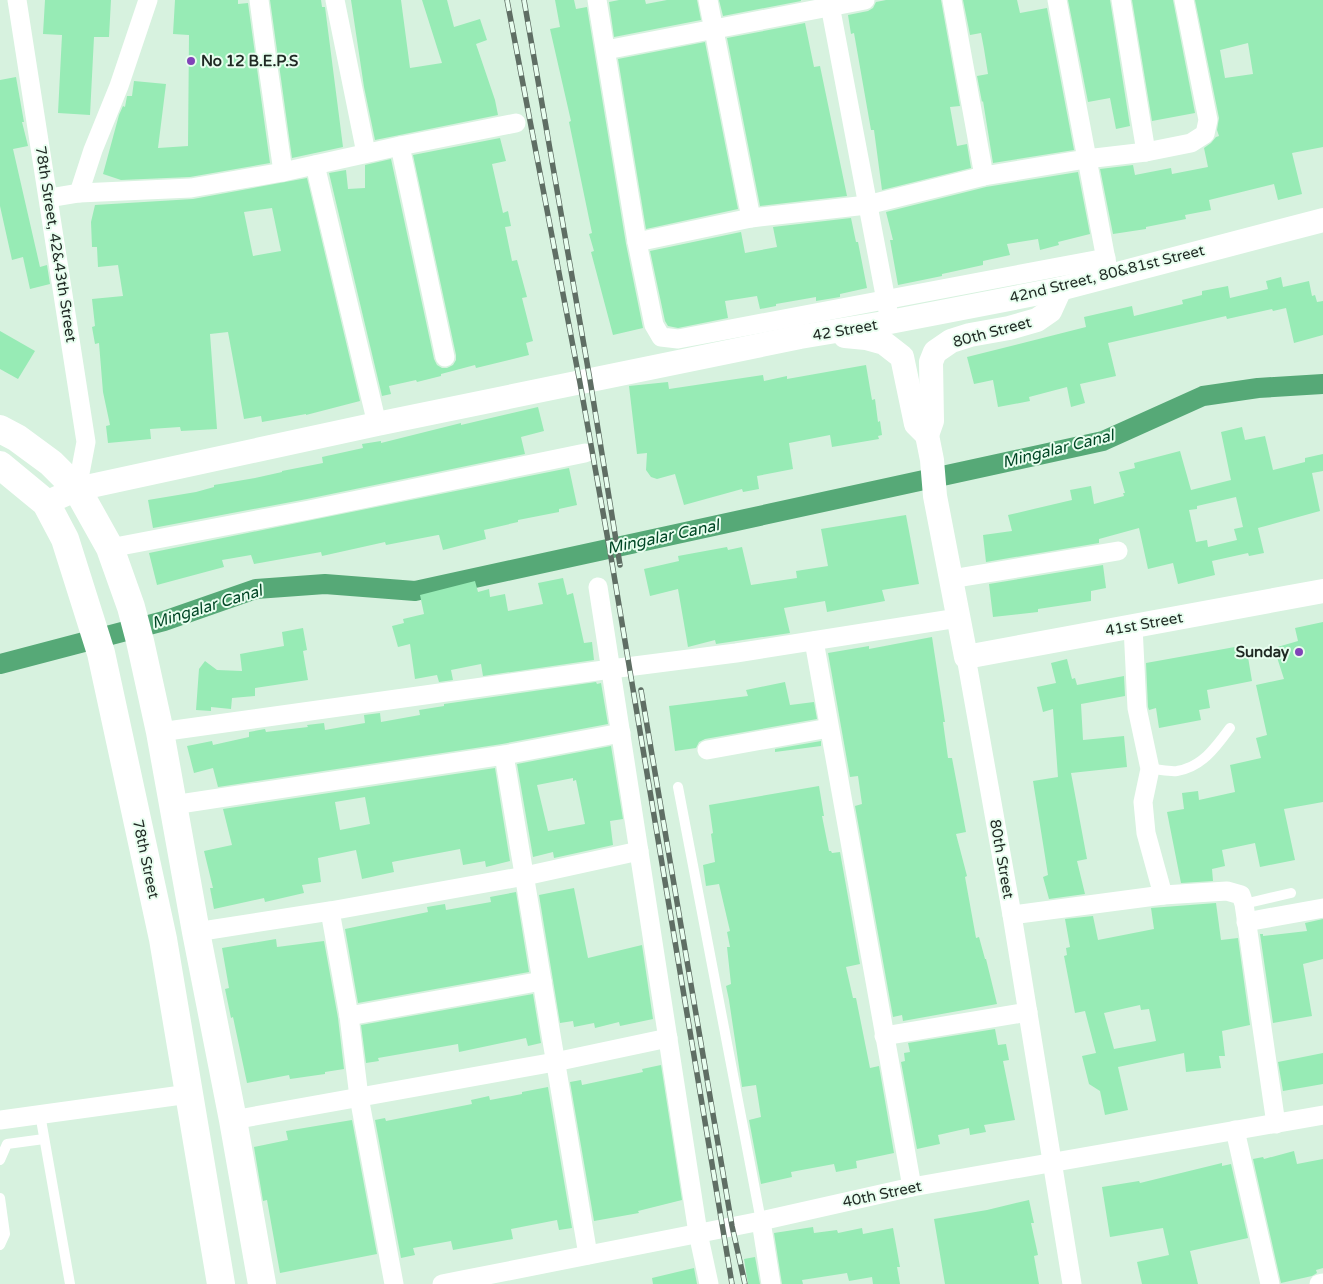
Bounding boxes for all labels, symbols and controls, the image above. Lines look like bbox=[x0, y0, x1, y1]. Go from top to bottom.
place label: No 12 B.E.P.S bbox=[201, 52, 298, 70]
marker: No 12 B.E.P.S bbox=[185, 55, 197, 67]
street label: 78th Street, 42&43th Street bbox=[32, 145, 80, 344]
street label: 42nd Street, 80&81st Street bbox=[1008, 241, 1207, 307]
street label: 80th Street bbox=[951, 313, 1033, 351]
street label: 42 Street bbox=[811, 315, 879, 345]
water label: Mingalar Canal bbox=[1000, 425, 1118, 473]
water label: Mingalar Canal bbox=[605, 515, 723, 559]
water label: Mingalar Canal bbox=[149, 580, 266, 633]
street label: 41st Street bbox=[1104, 608, 1184, 640]
place label: Sunday bbox=[1236, 643, 1289, 662]
marker: Sunday bbox=[1293, 646, 1305, 658]
street label: 78th Street bbox=[129, 818, 163, 900]
street label: 80th Street bbox=[986, 818, 1018, 900]
street label: 40th Street bbox=[841, 1177, 923, 1211]

